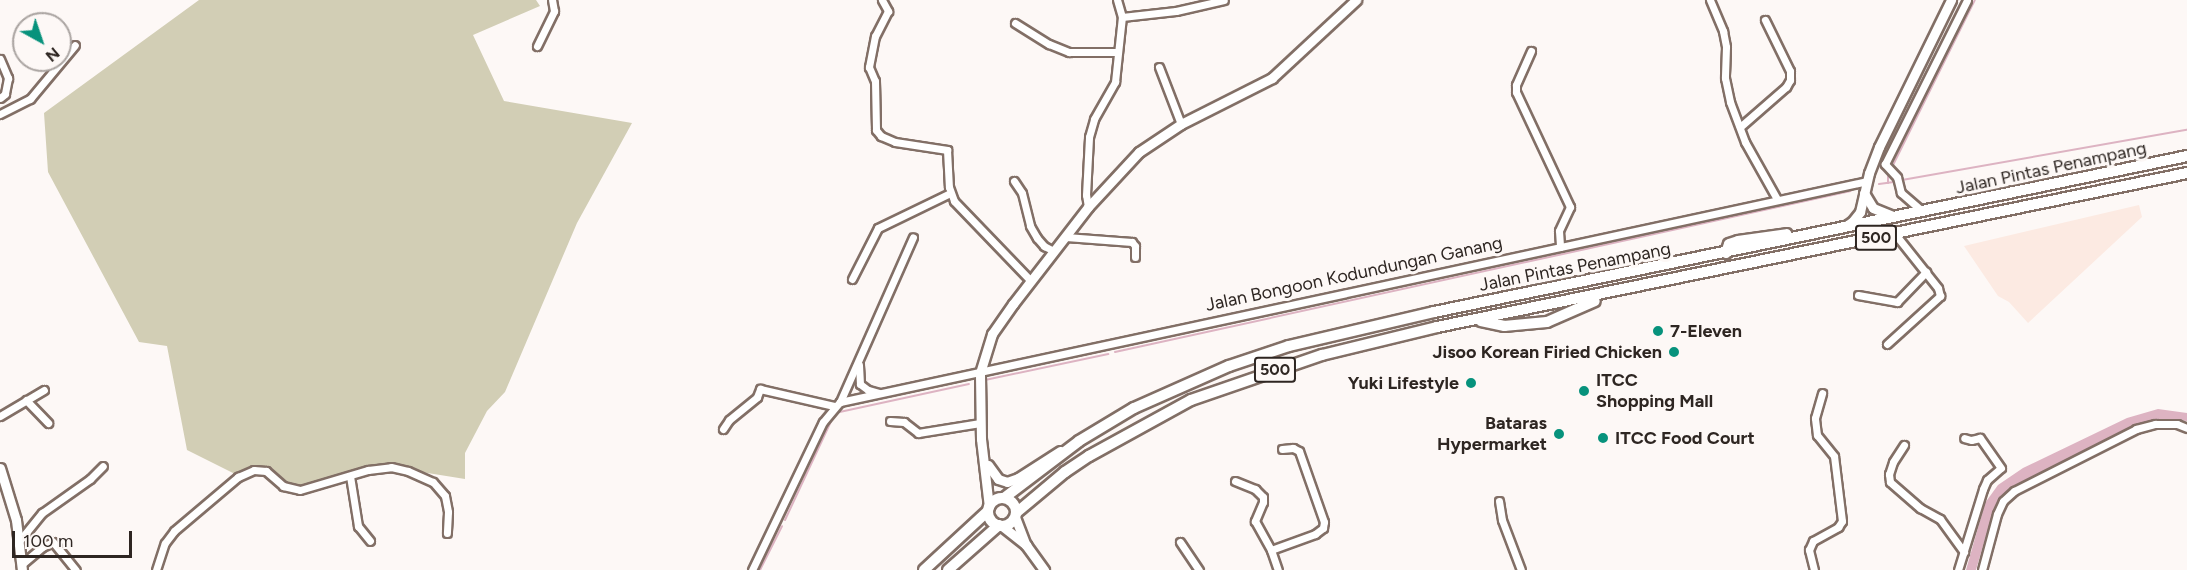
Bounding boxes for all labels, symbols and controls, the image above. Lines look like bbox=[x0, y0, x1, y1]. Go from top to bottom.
north arrow bbox=[12, 12, 72, 72]
text: N bbox=[42, 43, 63, 66]
street label: Jalan Pintas Penampang bbox=[1954, 137, 2148, 199]
road number: 500 bbox=[1854, 225, 1898, 251]
street label: Jalan Bongoon Kodundungan Ganang bbox=[1204, 232, 1504, 316]
street label: Jalan Pintas Penampang bbox=[1477, 238, 1673, 296]
place label: 7-Eleven bbox=[1670, 320, 1742, 342]
marker: 7-Eleven bbox=[1651, 324, 1665, 338]
place label: Jisoo Korean Firied Chicken bbox=[1433, 341, 1662, 363]
marker: Jisoo Korean Firied Chicken bbox=[1667, 345, 1681, 359]
road number: 500 bbox=[1252, 357, 1298, 383]
place label: ITCC Shopping Mall bbox=[1596, 370, 1713, 412]
place label: Yuki Lifestyle bbox=[1348, 372, 1459, 394]
marker: Yuki Lifestyle bbox=[1464, 376, 1478, 390]
marker: ITCC Shopping Mall bbox=[1577, 384, 1591, 398]
place label: Bataras Hypermarket bbox=[1437, 413, 1547, 456]
marker: Bataras Hypermarket bbox=[1552, 427, 1566, 441]
place label: ITCC Food Court bbox=[1615, 427, 1755, 449]
marker: ITCC Food Court bbox=[1596, 431, 1610, 445]
scale bar bbox=[15, 519, 135, 557]
text: 100 m bbox=[23, 530, 73, 552]

